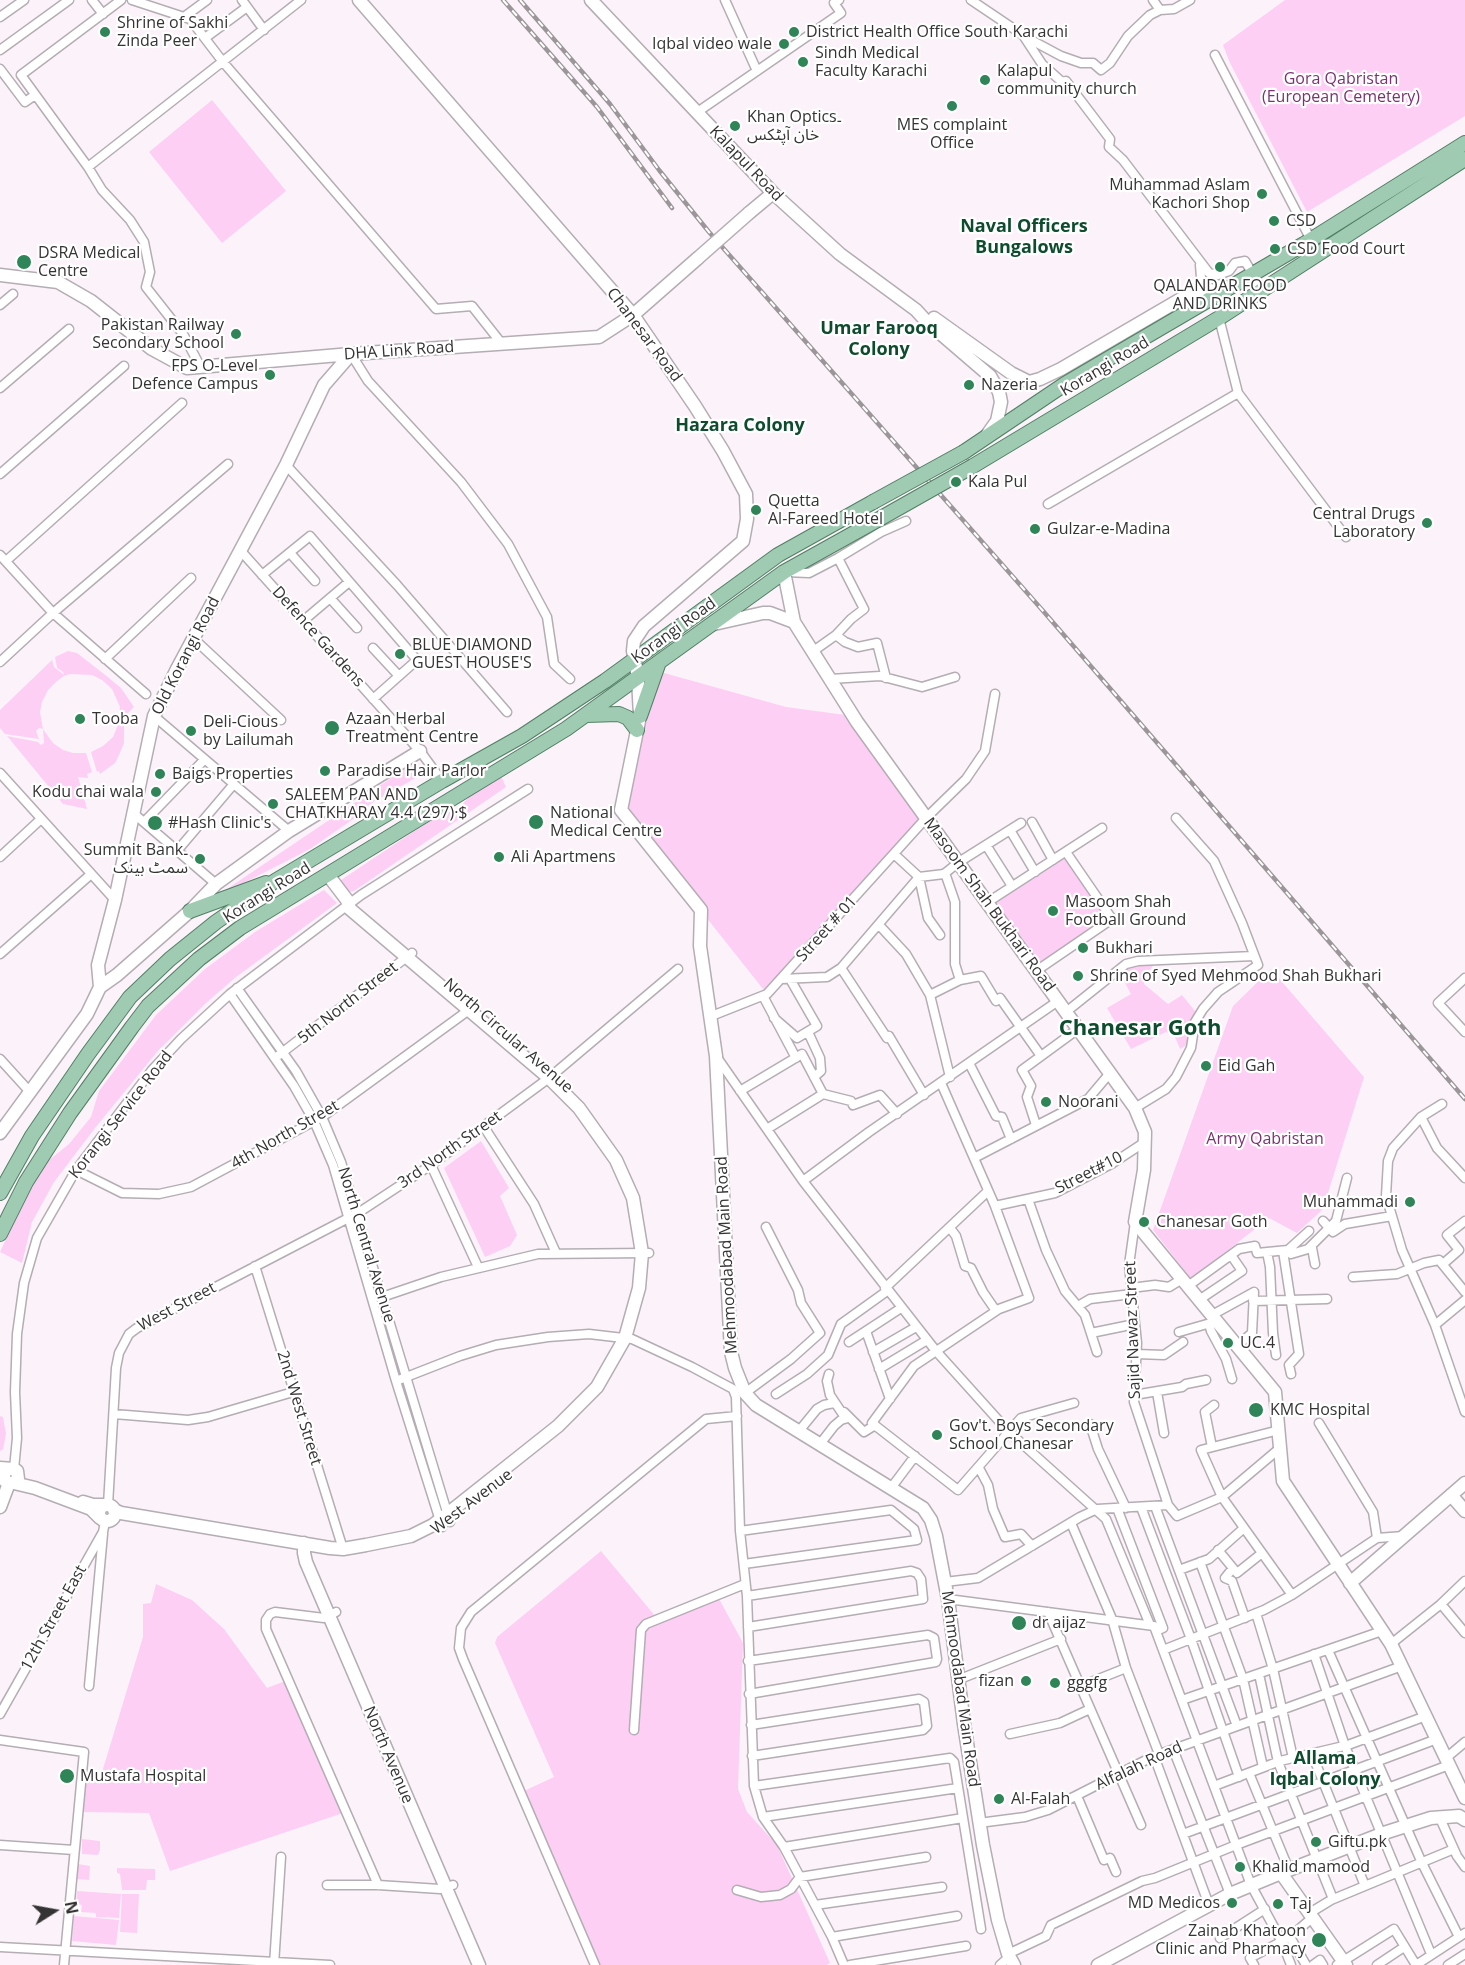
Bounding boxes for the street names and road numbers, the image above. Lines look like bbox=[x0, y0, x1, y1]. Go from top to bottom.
street label: Kalapul Road bbox=[705, 122, 787, 206]
street label: Chanesar Road bbox=[602, 284, 686, 386]
street label: Korangi Road bbox=[1057, 333, 1153, 401]
street label: DHA Link Road bbox=[343, 338, 455, 364]
street label: Defence Gardens bbox=[268, 583, 368, 691]
street label: Old Korangi Road bbox=[148, 594, 224, 718]
street label: Korangi Road bbox=[628, 594, 720, 668]
street label: Masoom Shah Bukhari Road bbox=[919, 814, 1059, 996]
street label: Korangi Road bbox=[220, 858, 314, 928]
street label: Street # 01 bbox=[793, 892, 861, 966]
street label: 5th North Street bbox=[294, 958, 402, 1048]
street label: North Circular Avenue bbox=[439, 975, 577, 1097]
street label: Korangi Service Road bbox=[65, 1047, 177, 1183]
street label: 4th North Street bbox=[228, 1096, 342, 1174]
street label: 3rd North Street bbox=[394, 1107, 506, 1193]
street label: Street#10 bbox=[1052, 1148, 1126, 1198]
street label: Mehmoodabad Main Road bbox=[712, 1156, 742, 1354]
street label: North Central Avenue bbox=[333, 1165, 399, 1325]
street label: Sajid Nawaz Street bbox=[1121, 1261, 1145, 1399]
street label: West Street bbox=[135, 1278, 219, 1336]
street label: 2nd West Street bbox=[272, 1348, 326, 1468]
street label: West Avenue bbox=[428, 1465, 516, 1539]
street label: 12th Street East bbox=[17, 1562, 91, 1674]
street label: Mehmoodabad Main Road bbox=[937, 1590, 983, 1788]
street label: North Avenue bbox=[359, 1704, 417, 1806]
street label: Alfalah Road bbox=[1093, 1738, 1185, 1794]

